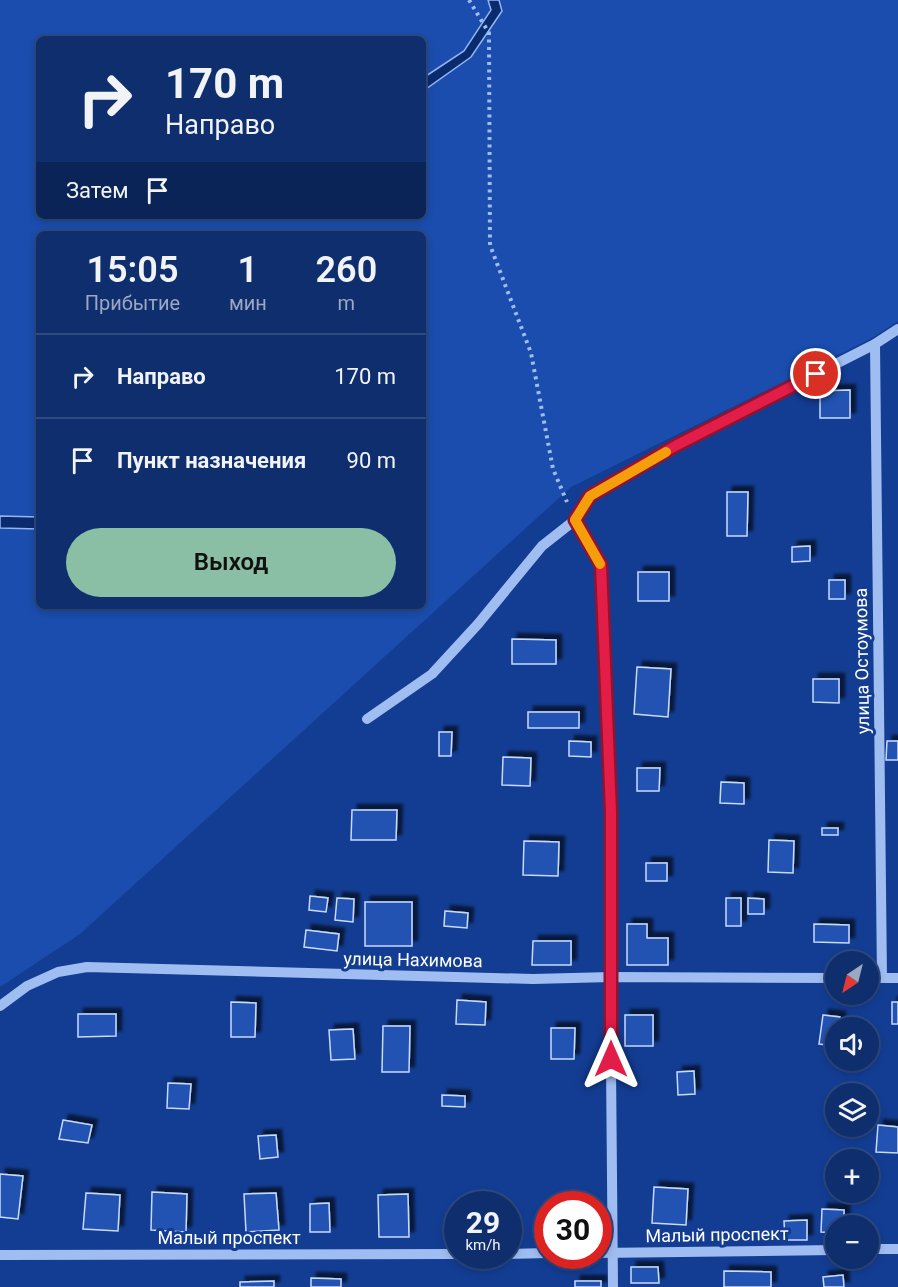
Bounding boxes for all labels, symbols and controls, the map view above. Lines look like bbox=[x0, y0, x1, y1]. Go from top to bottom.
text: 170 m bbox=[165, 59, 284, 108]
icon: right bbox=[66, 60, 144, 138]
text: Направо bbox=[165, 109, 275, 141]
icon: arrive bbox=[141, 174, 174, 207]
text: Затем bbox=[66, 178, 129, 203]
text: 15:05 bbox=[86, 249, 178, 291]
text: 1 bbox=[238, 249, 258, 291]
text: 260 bbox=[316, 249, 377, 291]
text: Прибытие bbox=[85, 291, 180, 315]
text: мин bbox=[229, 291, 267, 315]
text: m bbox=[338, 291, 355, 315]
pin bbox=[790, 348, 841, 399]
icon: arrive bbox=[799, 357, 832, 390]
icon: right bbox=[66, 360, 99, 393]
text: Направо bbox=[117, 364, 206, 389]
text: 170 m bbox=[334, 364, 396, 389]
icon: arrive bbox=[66, 444, 99, 477]
text: Пункт назначения bbox=[117, 448, 306, 473]
text: 90 m bbox=[347, 448, 396, 473]
button: Выход bbox=[66, 528, 396, 597]
street label: улица Остоумова bbox=[850, 588, 873, 734]
street label: улица Нахимова bbox=[343, 948, 483, 971]
north arrow bbox=[825, 951, 879, 1005]
map controls bbox=[825, 951, 879, 1269]
button: sound bbox=[825, 1017, 879, 1071]
position arrow bbox=[579, 1027, 643, 1091]
button: layers bbox=[825, 1083, 879, 1137]
button: + bbox=[825, 1149, 879, 1203]
speed limit sign: 30 bbox=[534, 1191, 612, 1269]
text: 29 bbox=[466, 1205, 500, 1240]
button: − bbox=[825, 1215, 879, 1269]
street label: Малый проспект bbox=[645, 1223, 789, 1246]
street label: Малый проспект bbox=[157, 1227, 301, 1248]
text: km/h bbox=[465, 1236, 501, 1254]

